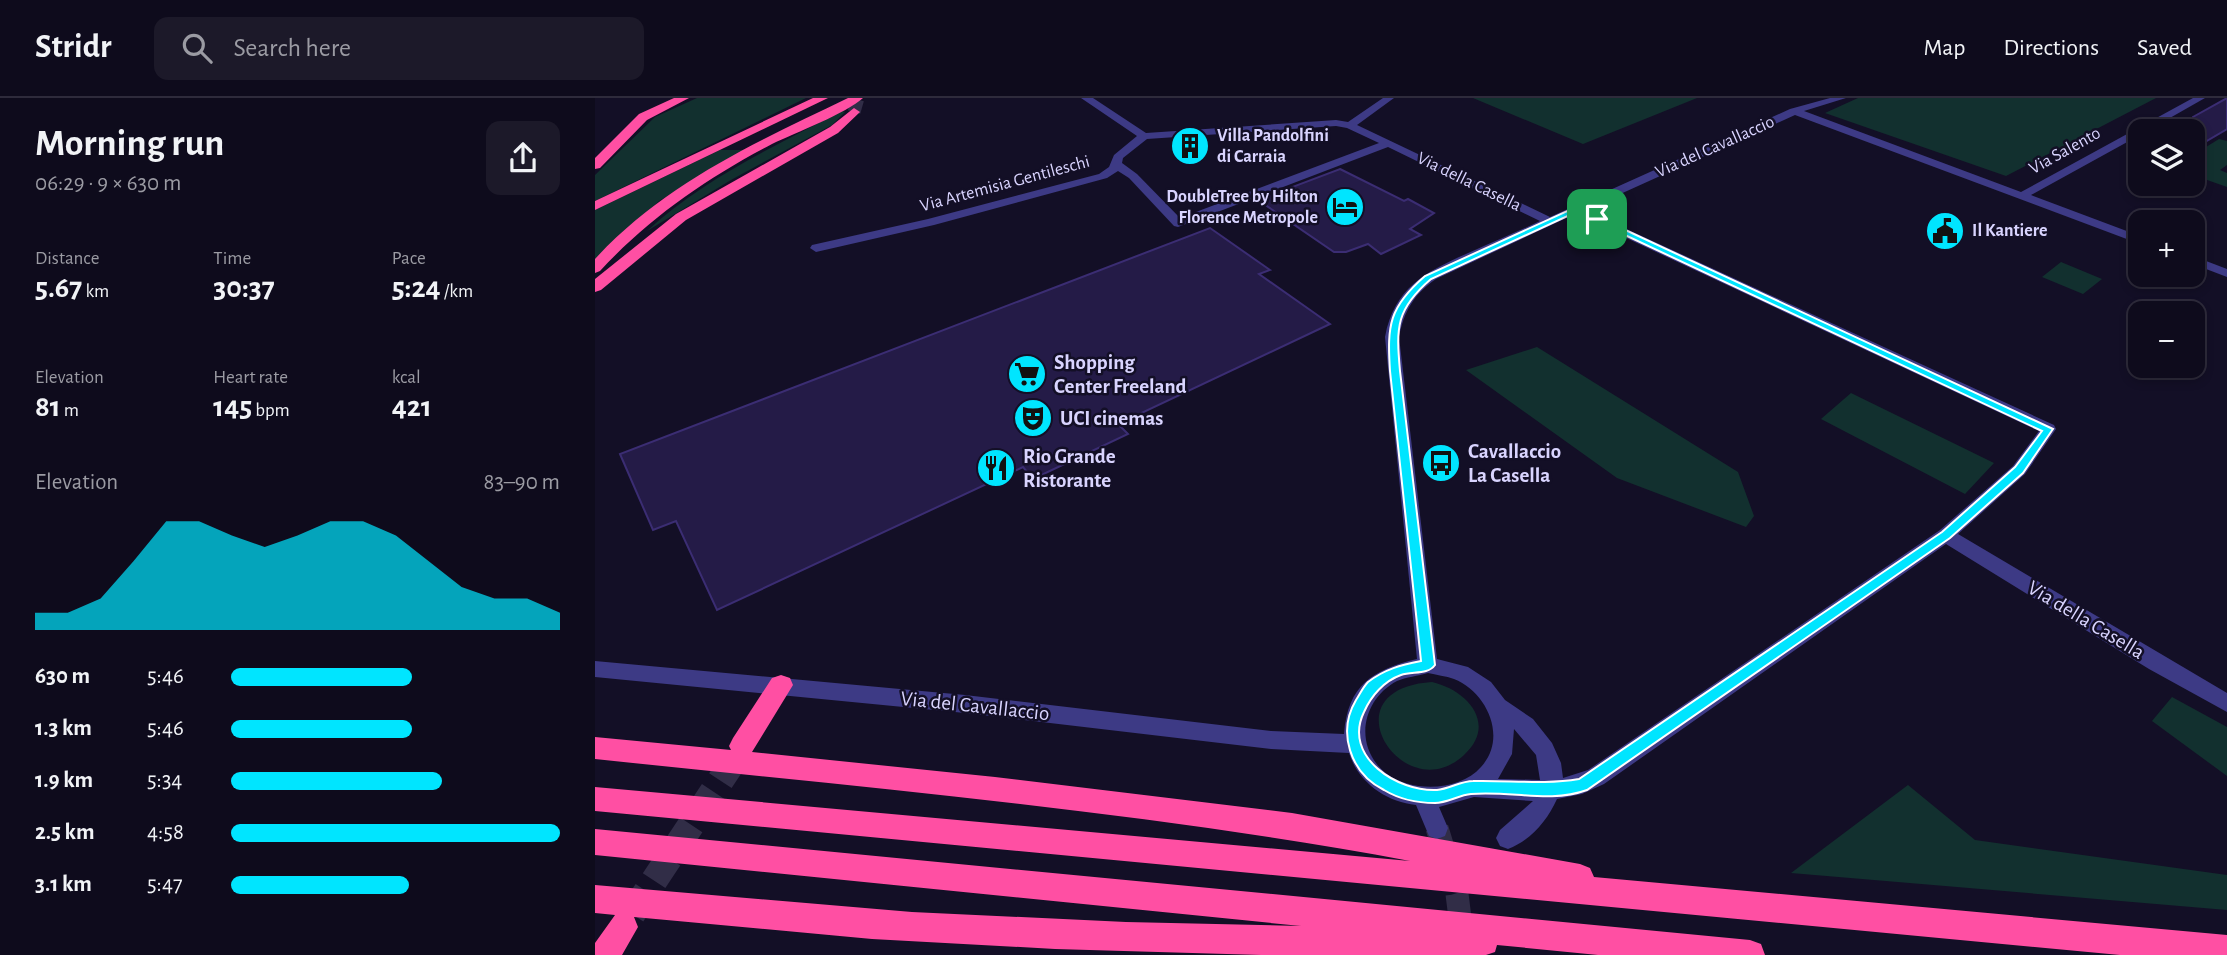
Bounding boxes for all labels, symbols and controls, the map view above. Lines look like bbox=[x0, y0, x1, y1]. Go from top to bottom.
search box bbox=[154, 17, 644, 80]
icon: search bbox=[178, 29, 216, 67]
text: Stridr bbox=[35, 31, 112, 64]
text: Search here bbox=[234, 35, 351, 61]
text: Map bbox=[1923, 36, 1965, 60]
text: Directions bbox=[2003, 36, 2099, 60]
text: Saved bbox=[2137, 36, 2192, 60]
street label: Via del Cavallaccio bbox=[1653, 113, 1777, 181]
map controls bbox=[2128, 119, 2205, 378]
button: layers bbox=[2128, 119, 2205, 196]
button: share bbox=[486, 121, 560, 195]
street label: Via Salento bbox=[2026, 124, 2104, 178]
text: Morning run bbox=[35, 125, 224, 163]
building icon: Villa Pandolfini di Carraia bbox=[1169, 125, 1211, 167]
place label: Villa Pandolfini di Carraia bbox=[1217, 127, 1329, 166]
street label: Via della Casella bbox=[1414, 149, 1524, 215]
street label: Via Artemisia Gentileschi bbox=[918, 153, 1092, 215]
text: 06:29 · 9 × 630 m bbox=[35, 172, 181, 195]
hotel icon: DoubleTree by Hilton Florence Metropole bbox=[1324, 186, 1366, 228]
place label: DoubleTree by Hilton Florence Metropole bbox=[1166, 188, 1318, 227]
pin bbox=[1567, 189, 1627, 249]
icon: arrive bbox=[1578, 200, 1616, 238]
public building icon: Il Kantiere bbox=[1924, 210, 1966, 252]
button: + bbox=[2128, 210, 2205, 287]
place label: Il Kantiere bbox=[1972, 222, 2048, 240]
text: Distance bbox=[35, 249, 99, 268]
text: Time bbox=[213, 249, 251, 268]
text: Pace bbox=[392, 249, 426, 268]
text: 5.67 bbox=[35, 273, 82, 303]
text: 30:37 bbox=[213, 273, 275, 303]
text: 5:24 bbox=[392, 273, 441, 303]
text: km bbox=[82, 282, 109, 301]
text: /km bbox=[441, 282, 473, 301]
button: − bbox=[2128, 301, 2205, 378]
place label: Shopping Center Freeland bbox=[1054, 352, 1187, 397]
supermarket icon: Shopping Center Freeland bbox=[1006, 353, 1048, 395]
text: Elevation bbox=[35, 368, 104, 387]
text: Heart rate bbox=[213, 368, 288, 387]
text: kcal bbox=[392, 368, 421, 387]
text: 81 bbox=[35, 392, 61, 422]
text: 145 bbox=[213, 392, 252, 422]
text: 421 bbox=[392, 392, 432, 422]
theatre icon: UCI cinemas bbox=[1012, 397, 1054, 439]
text: m bbox=[61, 401, 79, 420]
text: bpm bbox=[252, 401, 290, 420]
place label: UCI cinemas bbox=[1060, 408, 1163, 429]
place label: Cavallaccio La Casella bbox=[1468, 441, 1561, 486]
bus stop icon: Cavallaccio La Casella bbox=[1420, 442, 1462, 484]
place label: Rio Grande Ristorante bbox=[1023, 446, 1116, 491]
restaurant icon: Rio Grande Ristorante bbox=[975, 447, 1017, 489]
text: Elevation bbox=[35, 471, 118, 494]
text: 83–90 m bbox=[484, 471, 560, 494]
street label: Via della Casella bbox=[2024, 577, 2148, 663]
text: 630 m bbox=[35, 665, 90, 688]
text: 5:46 bbox=[147, 665, 184, 688]
street label: Via del Cavallaccio bbox=[900, 688, 1050, 724]
text: 1.3 km bbox=[35, 717, 92, 740]
text: 5:46 bbox=[147, 717, 184, 740]
text: 1.9 km bbox=[35, 769, 93, 792]
text: 5:34 bbox=[147, 769, 182, 792]
text: 2.5 km bbox=[35, 821, 94, 844]
text: 4:58 bbox=[147, 821, 184, 844]
text: 3.1 km bbox=[35, 873, 92, 896]
text: 5:47 bbox=[147, 873, 183, 896]

